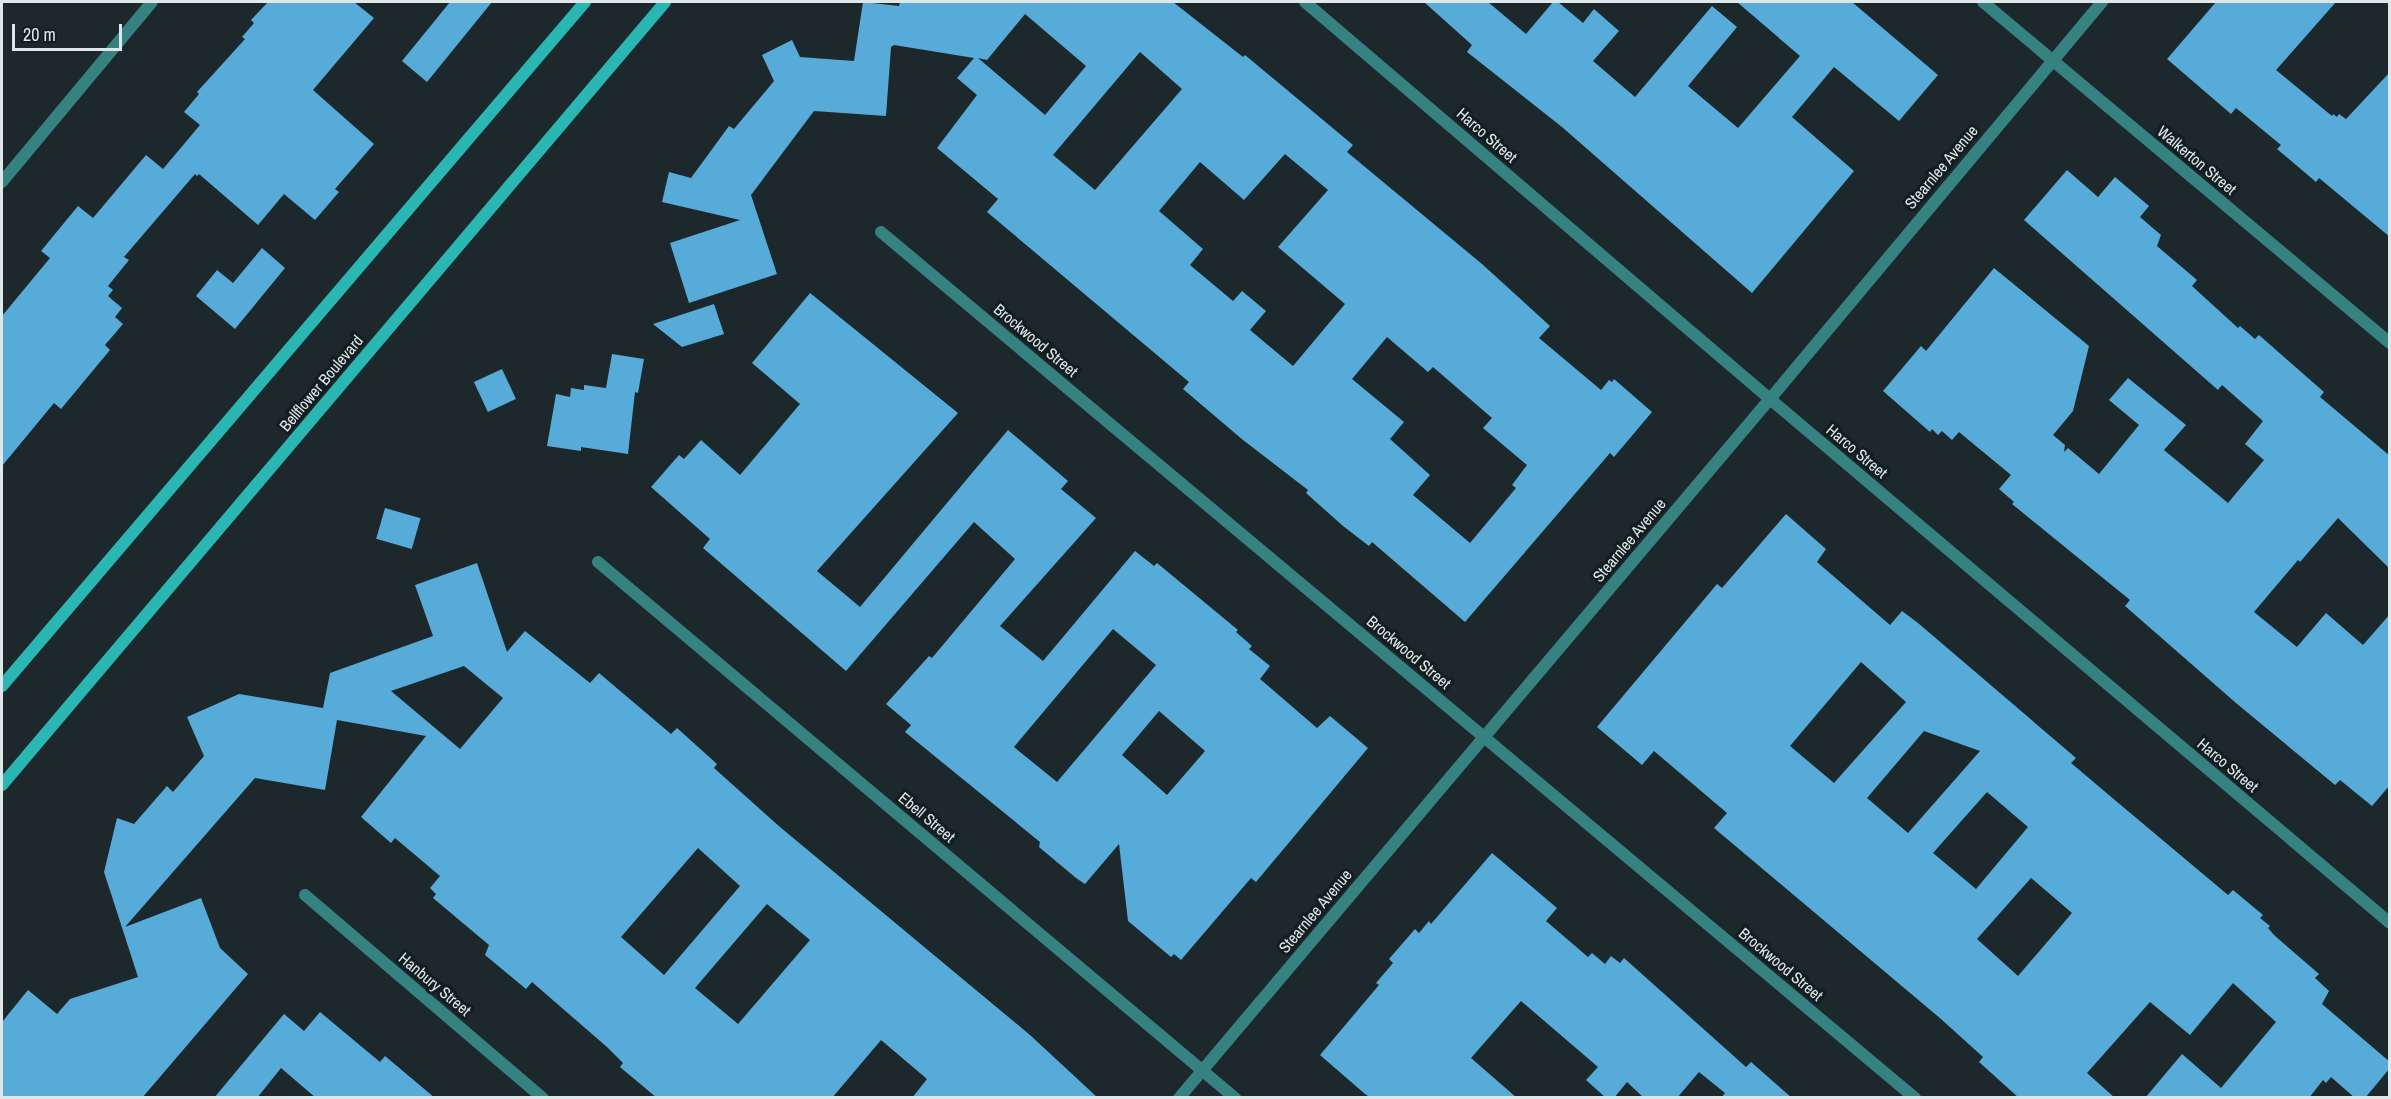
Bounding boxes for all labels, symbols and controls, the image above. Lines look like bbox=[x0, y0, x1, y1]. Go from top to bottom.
scale bar bbox=[15, 12, 124, 50]
text: 20 m bbox=[23, 22, 56, 47]
street label: Harco Street bbox=[1453, 104, 1521, 166]
street label: Stearnlee Avenue bbox=[1900, 121, 1982, 213]
street label: Walkerton Street bbox=[2154, 121, 2240, 199]
street label: Brockwood Street bbox=[990, 299, 1082, 381]
street label: Bellflower Boulevard bbox=[275, 331, 367, 435]
street label: Harco Street bbox=[1823, 420, 1891, 482]
street label: Stearnlee Avenue bbox=[1588, 494, 1670, 586]
street label: Brockwood Street bbox=[1363, 611, 1455, 693]
street label: Harco Street bbox=[2194, 734, 2262, 796]
street label: Ebell Street bbox=[895, 788, 959, 846]
street label: Stearnlee Avenue bbox=[1274, 865, 1356, 957]
street label: Brockwood Street bbox=[1735, 923, 1827, 1005]
street label: Hanbury Street bbox=[395, 948, 475, 1020]

